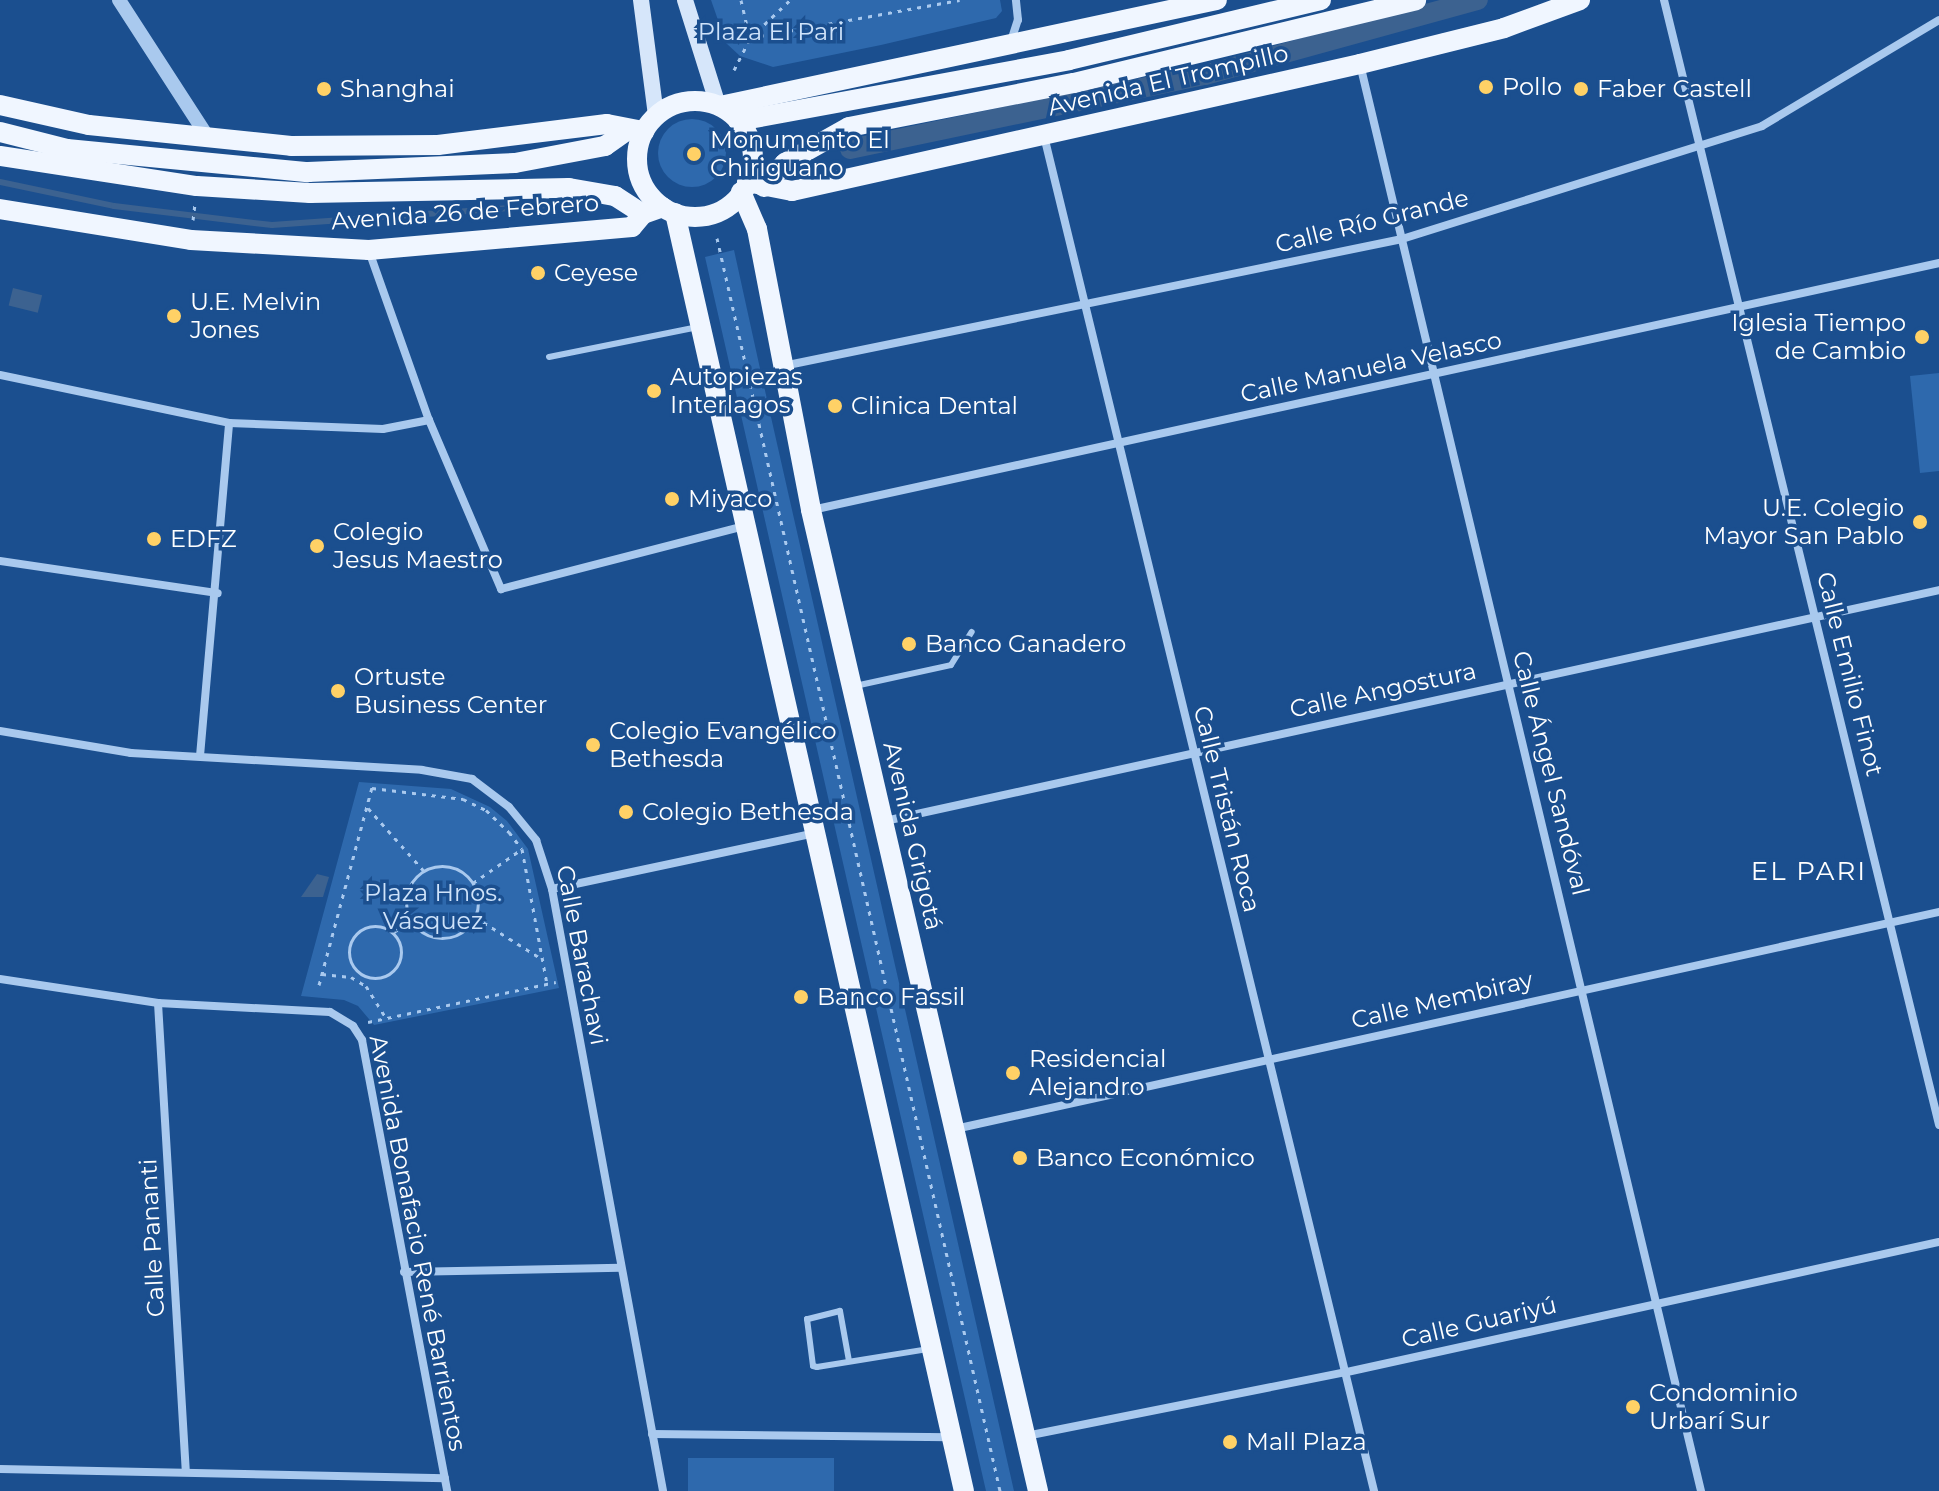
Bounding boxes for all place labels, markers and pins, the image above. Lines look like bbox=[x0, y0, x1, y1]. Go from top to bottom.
place label: Pollo bbox=[1502, 73, 1562, 101]
place label: Shanghai bbox=[340, 75, 455, 103]
place label: Faber Castell bbox=[1597, 75, 1752, 103]
marker: Pollo bbox=[1477, 78, 1495, 96]
marker: Shanghai bbox=[315, 80, 333, 98]
marker: Faber Castell bbox=[1572, 80, 1590, 98]
place label: Monumento El Chiriguano bbox=[710, 126, 890, 182]
marker: Monumento El Chiriguano bbox=[685, 145, 703, 163]
place label: Ceyese bbox=[554, 259, 638, 287]
marker: Ceyese bbox=[529, 264, 547, 282]
place label: U.E. Melvin Jones bbox=[190, 288, 321, 344]
marker: U.E. Melvin Jones bbox=[165, 307, 183, 325]
place label: Iglesia Tiempo de Cambio bbox=[1731, 309, 1906, 365]
marker: Iglesia Tiempo de Cambio bbox=[1913, 328, 1931, 346]
place label: Autopiezas Interlagos bbox=[670, 363, 803, 419]
marker: Autopiezas Interlagos bbox=[645, 382, 663, 400]
place label: Clinica Dental bbox=[851, 392, 1018, 420]
marker: Clinica Dental bbox=[826, 397, 844, 415]
place label: Miyaco bbox=[688, 485, 772, 513]
marker: Miyaco bbox=[663, 490, 681, 508]
place label: U.E. Colegio Mayor San Pablo bbox=[1704, 494, 1904, 550]
marker: U.E. Colegio Mayor San Pablo bbox=[1911, 513, 1929, 531]
place label: Colegio Jesus Maestro bbox=[333, 518, 503, 574]
place label: EDFZ bbox=[170, 525, 237, 553]
marker: EDFZ bbox=[145, 530, 163, 548]
marker: Colegio Jesus Maestro bbox=[308, 537, 326, 555]
place label: Banco Ganadero bbox=[925, 630, 1126, 658]
marker: Banco Ganadero bbox=[900, 635, 918, 653]
place label: Ortuste Business Center bbox=[354, 663, 547, 719]
marker: Ortuste Business Center bbox=[329, 682, 347, 700]
place label: Colegio Evangélico Bethesda bbox=[609, 717, 837, 773]
marker: Colegio Evangélico Bethesda bbox=[584, 736, 602, 754]
place label: Colegio Bethesda bbox=[642, 798, 854, 826]
marker: Colegio Bethesda bbox=[617, 803, 635, 821]
place label: Banco Fassil bbox=[817, 983, 965, 1011]
marker: Banco Fassil bbox=[792, 988, 810, 1006]
place label: Residencial Alejandro bbox=[1029, 1045, 1166, 1101]
marker: Residencial Alejandro bbox=[1004, 1064, 1022, 1082]
place label: Banco Económico bbox=[1036, 1144, 1255, 1172]
marker: Banco Económico bbox=[1011, 1149, 1029, 1167]
place label: Condominio Urbarí Sur bbox=[1649, 1379, 1798, 1435]
marker: Condominio Urbarí Sur bbox=[1624, 1398, 1642, 1416]
place label: Mall Plaza bbox=[1246, 1428, 1367, 1456]
marker: Mall Plaza bbox=[1221, 1433, 1239, 1451]

